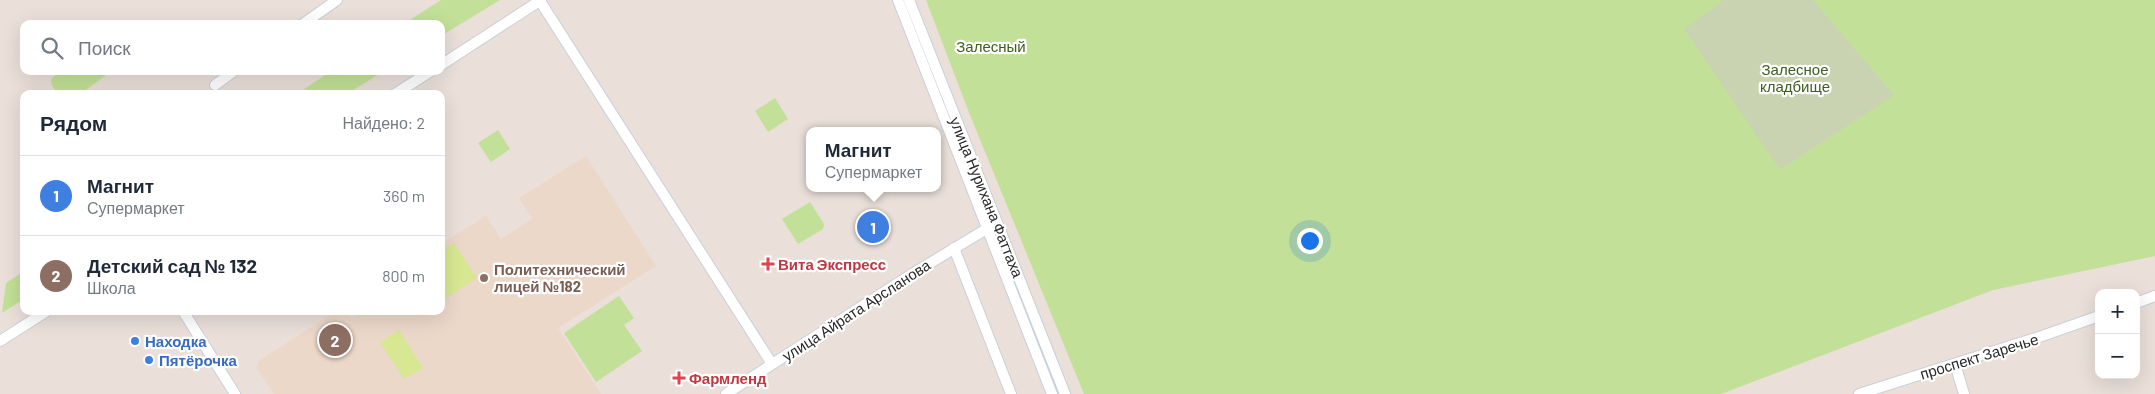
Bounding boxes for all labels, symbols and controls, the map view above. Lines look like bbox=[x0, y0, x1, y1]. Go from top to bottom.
search box bbox=[20, 20, 445, 75]
icon: search bbox=[38, 34, 66, 62]
text: Поиск bbox=[78, 36, 131, 59]
park label: Залесный bbox=[956, 37, 1026, 55]
park label: Залесное кладбище bbox=[1760, 60, 1830, 95]
text: Рядом bbox=[40, 110, 107, 135]
text: Найдено: 2 bbox=[342, 113, 425, 132]
street label: улица Нурихана Фаттаха bbox=[947, 114, 1028, 280]
popup bbox=[806, 127, 941, 192]
text: Магнит bbox=[825, 138, 892, 161]
text: Супермаркет bbox=[825, 162, 922, 181]
text: Магнит bbox=[87, 174, 154, 197]
text: 1 bbox=[53, 186, 59, 205]
text: 360 m bbox=[383, 186, 425, 205]
text: Супермаркет bbox=[87, 198, 185, 217]
pin: 1 bbox=[857, 208, 889, 246]
your location bbox=[1297, 228, 1323, 254]
text: Детский сад № 132 bbox=[87, 254, 257, 277]
place label: Вита Экспресс bbox=[778, 255, 886, 273]
street label: улица Айрата Арсланова bbox=[779, 255, 934, 365]
marker: Вита Экспресс bbox=[762, 258, 774, 270]
place label: Политехнический лицей №182 bbox=[494, 260, 626, 295]
text: 2 bbox=[52, 266, 60, 285]
text: 800 m bbox=[382, 266, 425, 285]
marker: Политехнический лицей №182 bbox=[478, 272, 490, 284]
text: Школа bbox=[87, 278, 136, 297]
map controls bbox=[2095, 289, 2140, 379]
button: + bbox=[2095, 289, 2140, 334]
pin: 2 bbox=[319, 321, 351, 359]
street label: проспект Заречье bbox=[1918, 329, 2040, 383]
place label: Находка bbox=[145, 332, 207, 350]
button: − bbox=[2095, 334, 2140, 379]
marker: Находка bbox=[129, 335, 141, 347]
place label: Пятёрочка bbox=[159, 351, 237, 369]
marker: Пятёрочка bbox=[143, 354, 155, 366]
place label: Фармленд bbox=[689, 369, 767, 387]
marker: Фармленд bbox=[673, 372, 685, 384]

